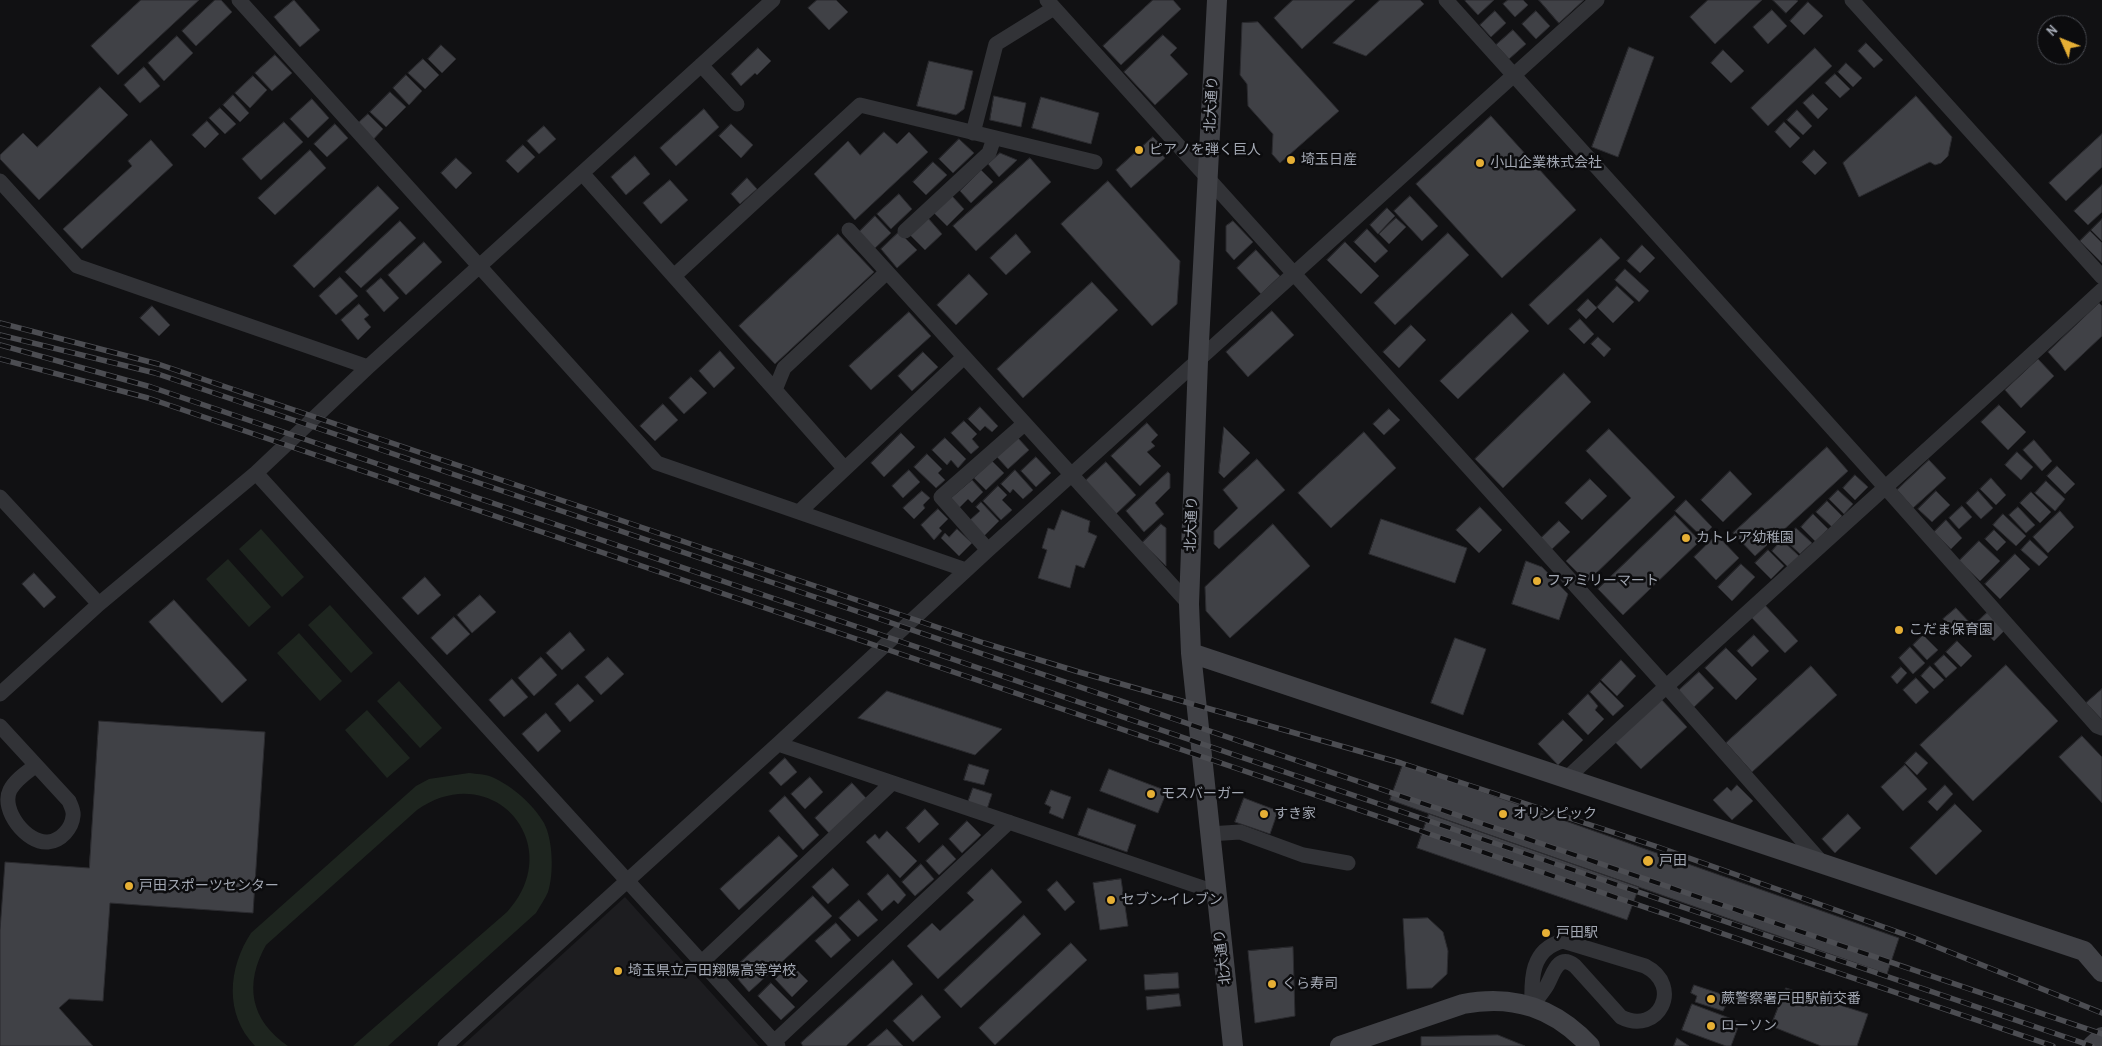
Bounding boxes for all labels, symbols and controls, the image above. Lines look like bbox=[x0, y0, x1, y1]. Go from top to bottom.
north arrow bbox=[2037, 15, 2087, 65]
text: N bbox=[2043, 21, 2061, 40]
street label: 北大通り bbox=[1202, 76, 1222, 132]
place label: ピアノを弾く巨人 bbox=[1149, 142, 1261, 158]
marker: ピアノを弾く巨人 bbox=[1133, 144, 1145, 156]
place label: 埼玉日産 bbox=[1301, 152, 1357, 168]
marker: 埼玉日産 bbox=[1285, 154, 1297, 166]
place label: 小山企業株式会社 bbox=[1490, 155, 1602, 171]
marker: 小山企業株式会社 bbox=[1474, 157, 1486, 169]
street label: 北大通り bbox=[1183, 496, 1201, 552]
place label: カトレア幼稚園 bbox=[1696, 530, 1794, 546]
marker: カトレア幼稚園 bbox=[1680, 532, 1692, 544]
place label: ファミリーマート bbox=[1547, 573, 1659, 589]
marker: ファミリーマート bbox=[1531, 575, 1543, 587]
place label: こだま保育園 bbox=[1909, 622, 1993, 638]
marker: こだま保育園 bbox=[1893, 624, 1905, 636]
place label: モスバーガー bbox=[1161, 786, 1245, 802]
marker: モスバーガー bbox=[1145, 788, 1157, 800]
place label: すき家 bbox=[1274, 806, 1316, 822]
place label: オリンピック bbox=[1513, 806, 1597, 822]
marker: すき家 bbox=[1258, 808, 1270, 820]
marker: オリンピック bbox=[1497, 808, 1509, 820]
place label: 戸田 bbox=[1659, 853, 1687, 869]
marker: 戸田 bbox=[1641, 854, 1655, 868]
place label: 戸田スポーツセンター bbox=[139, 878, 279, 894]
marker: 戸田スポーツセンター bbox=[123, 880, 135, 892]
place label: セブン-イレブン bbox=[1121, 892, 1223, 908]
marker: セブン-イレブン bbox=[1105, 894, 1117, 906]
place label: 戸田駅 bbox=[1556, 925, 1598, 941]
marker: 戸田駅 bbox=[1540, 927, 1552, 939]
street label: 北大通り bbox=[1211, 928, 1235, 986]
place label: 埼玉県立戸田翔陽高等学校 bbox=[628, 963, 796, 979]
marker: 埼玉県立戸田翔陽高等学校 bbox=[612, 965, 624, 977]
place label: くら寿司 bbox=[1282, 976, 1338, 992]
marker: くら寿司 bbox=[1266, 978, 1278, 990]
place label: 蕨警察署戸田駅前交番 bbox=[1721, 991, 1861, 1007]
marker: 蕨警察署戸田駅前交番 bbox=[1705, 993, 1717, 1005]
place label: ローソン bbox=[1721, 1018, 1777, 1034]
marker: ローソン bbox=[1705, 1020, 1717, 1032]

